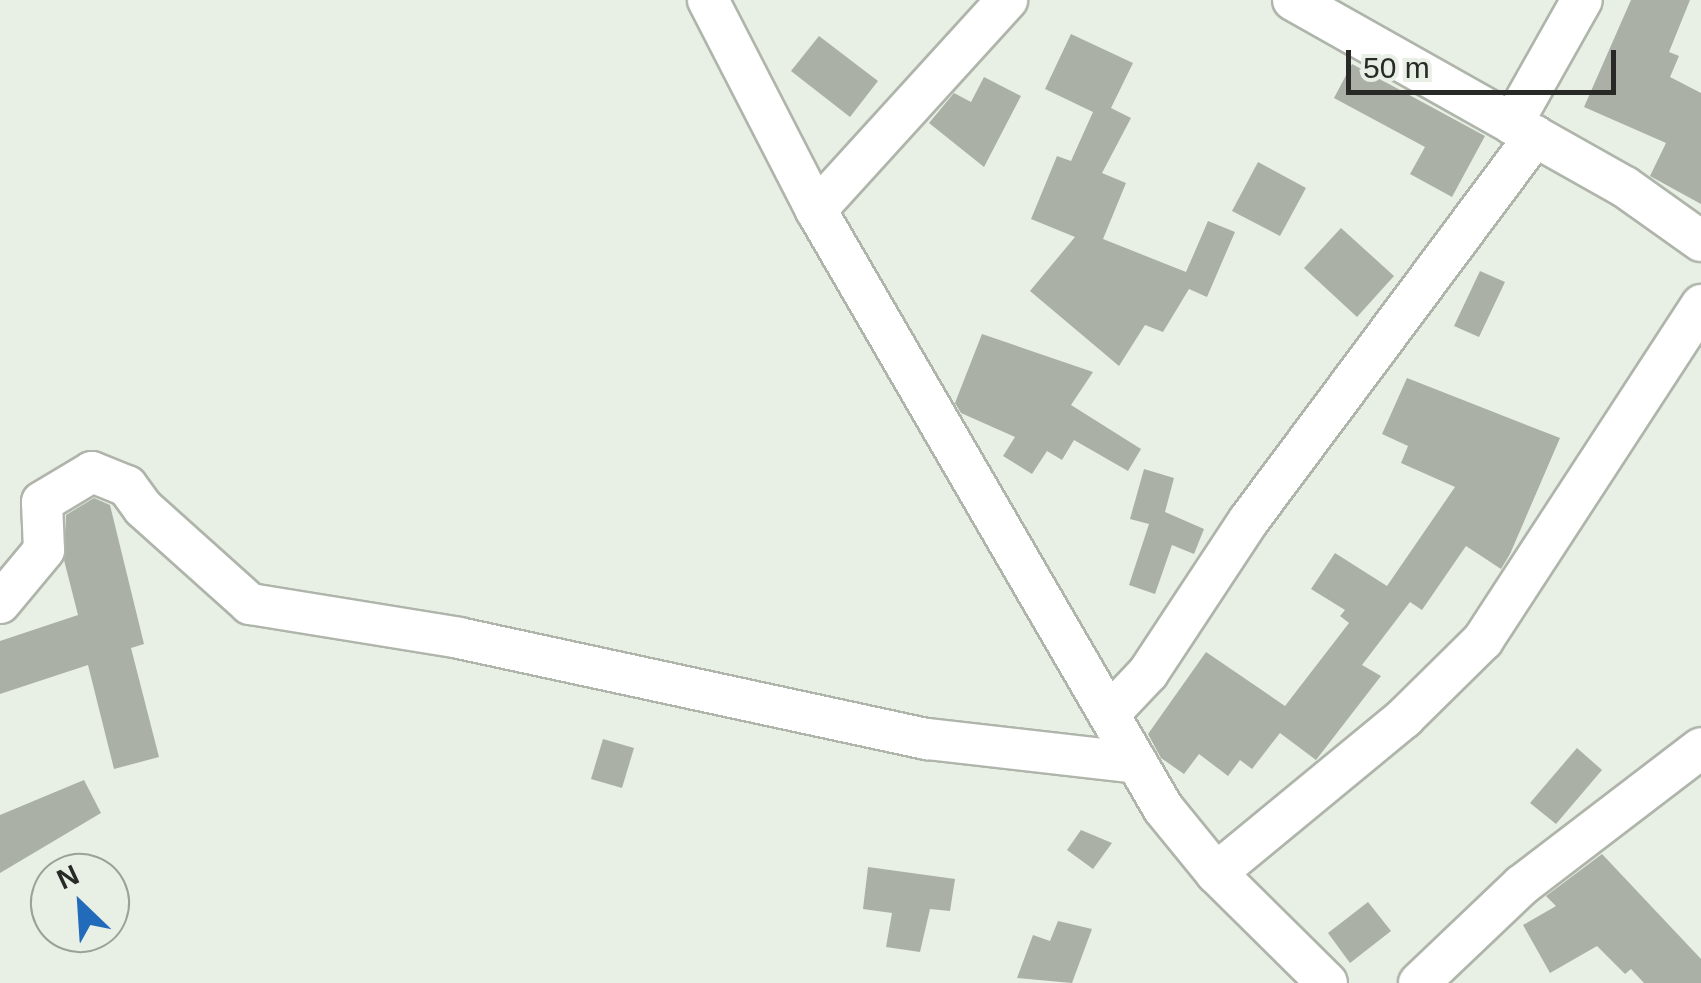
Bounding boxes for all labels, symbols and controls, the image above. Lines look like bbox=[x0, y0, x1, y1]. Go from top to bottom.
scale bar bbox=[1351, 30, 1621, 92]
text: 50 m bbox=[1363, 51, 1430, 84]
north arrow bbox=[30, 853, 130, 953]
text: N bbox=[52, 859, 84, 895]

